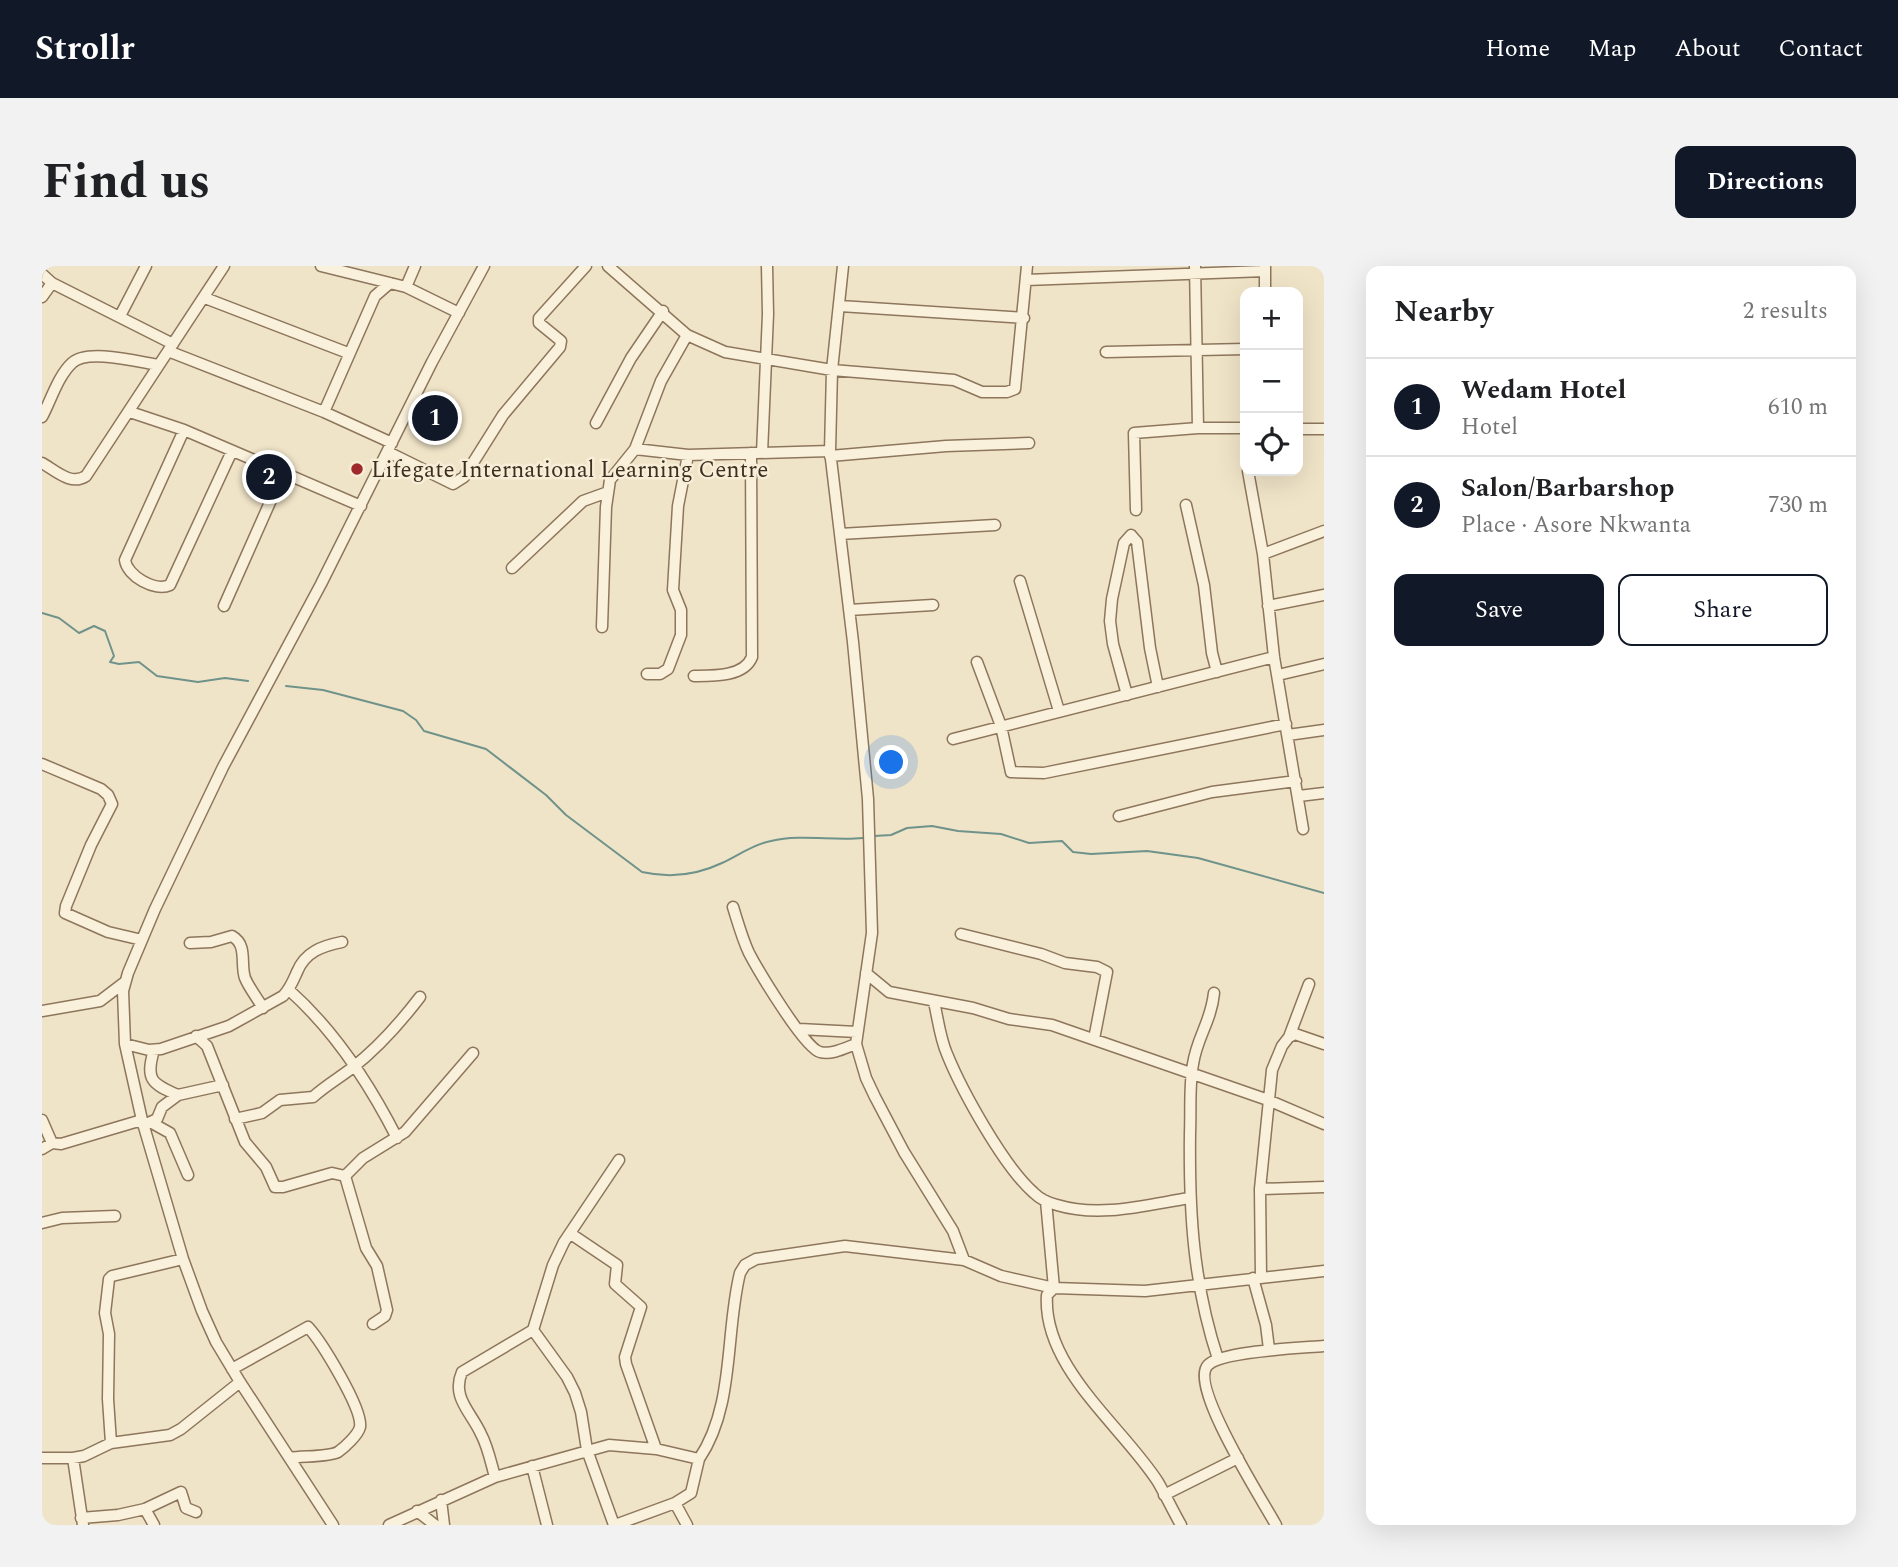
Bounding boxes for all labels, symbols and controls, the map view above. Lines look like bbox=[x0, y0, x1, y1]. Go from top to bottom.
text: Strollr bbox=[35, 24, 135, 74]
text: Home bbox=[1485, 31, 1550, 67]
text: Map bbox=[1588, 31, 1636, 67]
text: About bbox=[1674, 31, 1740, 67]
text: Contact bbox=[1778, 31, 1863, 67]
text: Find us bbox=[42, 145, 210, 220]
button: Directions bbox=[1675, 146, 1856, 218]
map controls bbox=[1240, 287, 1303, 476]
button: + bbox=[1240, 287, 1303, 350]
text: Nearby bbox=[1394, 289, 1493, 335]
text: 2 results bbox=[1743, 294, 1828, 329]
button: − bbox=[1240, 350, 1303, 413]
text: Wedam Hotel bbox=[1461, 370, 1626, 410]
text: 1 bbox=[1411, 390, 1423, 425]
text: 610 m bbox=[1768, 390, 1828, 425]
pin: 1 bbox=[412, 392, 458, 444]
text: Hotel bbox=[1461, 410, 1518, 445]
button: locate bbox=[1240, 413, 1303, 476]
pin: 2 bbox=[246, 451, 292, 503]
place label: Lifegate International Learning Centre bbox=[371, 453, 768, 488]
marker: Lifegate International Learning Centre bbox=[349, 461, 365, 477]
text: Salon/Barbarshop bbox=[1461, 468, 1674, 508]
text: 2 bbox=[1411, 488, 1423, 523]
text: 730 m bbox=[1768, 488, 1828, 523]
text: Place · Asore Nkwanta bbox=[1461, 508, 1691, 543]
button: Save bbox=[1394, 574, 1604, 646]
button: Share bbox=[1618, 574, 1828, 646]
your location bbox=[874, 745, 908, 779]

